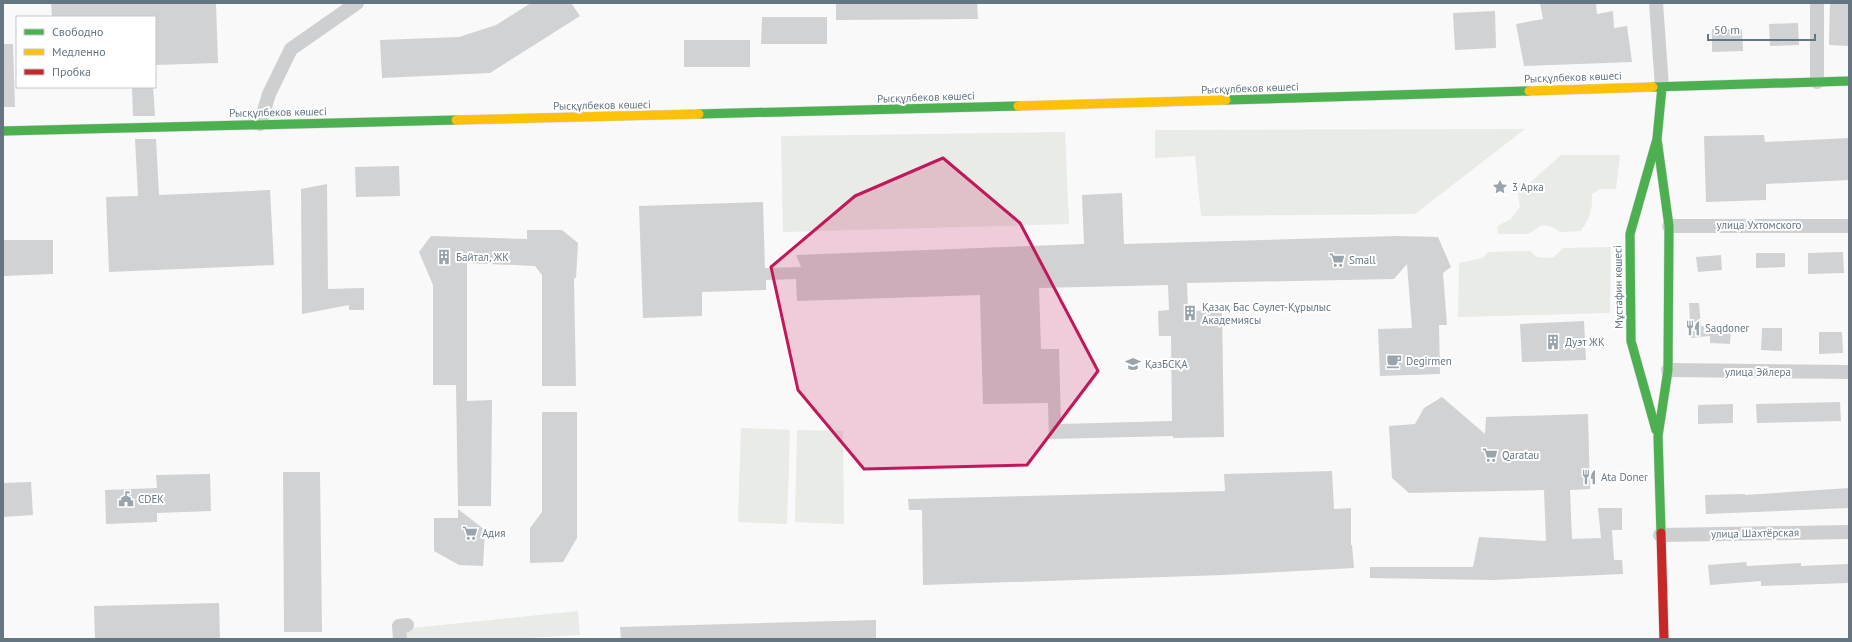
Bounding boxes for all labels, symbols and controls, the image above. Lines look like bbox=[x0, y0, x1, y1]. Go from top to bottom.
legend bbox=[16, 16, 156, 88]
scale bar bbox=[1708, 16, 1815, 42]
text: 50 m bbox=[1714, 22, 1740, 37]
text: Свободно bbox=[52, 24, 103, 39]
text: Медленно bbox=[52, 44, 106, 59]
text: Пробка bbox=[52, 64, 91, 79]
street label: Рысқұлбеков көшесі bbox=[1524, 68, 1622, 86]
street label: Рысқұлбеков көшесі bbox=[1201, 79, 1299, 97]
street label: Рысқұлбеков көшесі bbox=[877, 88, 975, 106]
street label: Рысқұлбеков көшесі bbox=[553, 97, 651, 113]
street label: Рысқұлбеков көшесі bbox=[229, 104, 327, 120]
place icon: 3 Арка bbox=[1491, 178, 1509, 196]
place label: 3 Арка bbox=[1512, 180, 1544, 194]
street label: улица Ухтомского bbox=[1717, 218, 1802, 232]
street label: Мұстафин көшесі bbox=[1610, 245, 1626, 329]
building icon: Байтал, ЖК bbox=[435, 248, 453, 266]
place label: Байтал, ЖК bbox=[456, 250, 509, 264]
supermarket icon: Small bbox=[1328, 251, 1346, 269]
place label: Small bbox=[1349, 253, 1376, 267]
place label: Қазақ Бас Сәулет-Құрылыс Академиясы bbox=[1202, 300, 1331, 327]
building icon: Қазақ Бас Сәулет-Құрылыс Академиясы bbox=[1181, 304, 1199, 322]
restaurant icon: Saqdoner bbox=[1684, 319, 1702, 337]
place label: Saqdoner bbox=[1705, 321, 1750, 335]
building icon: Дуэт ЖК bbox=[1544, 333, 1562, 351]
place label: Дуэт ЖК bbox=[1565, 335, 1605, 349]
cafe icon: Degirmen bbox=[1385, 352, 1403, 370]
place label: Degirmen bbox=[1406, 354, 1452, 368]
school or university icon: ҚазБСҚА bbox=[1124, 355, 1142, 373]
place label: ҚазБСҚА bbox=[1145, 357, 1188, 371]
street label: улица Эйлера bbox=[1725, 365, 1791, 379]
supermarket icon: Qaratau bbox=[1481, 446, 1499, 464]
place label: Qaratau bbox=[1502, 448, 1539, 462]
restaurant icon: Ata Doner bbox=[1580, 468, 1598, 486]
place label: Ata Doner bbox=[1601, 470, 1648, 484]
public building icon: CDEK bbox=[117, 490, 135, 508]
place label: CDEK bbox=[138, 492, 164, 506]
supermarket icon: Адия bbox=[461, 524, 479, 542]
street label: улица Шахтёрская bbox=[1711, 525, 1799, 541]
place label: Адия bbox=[482, 526, 506, 540]

